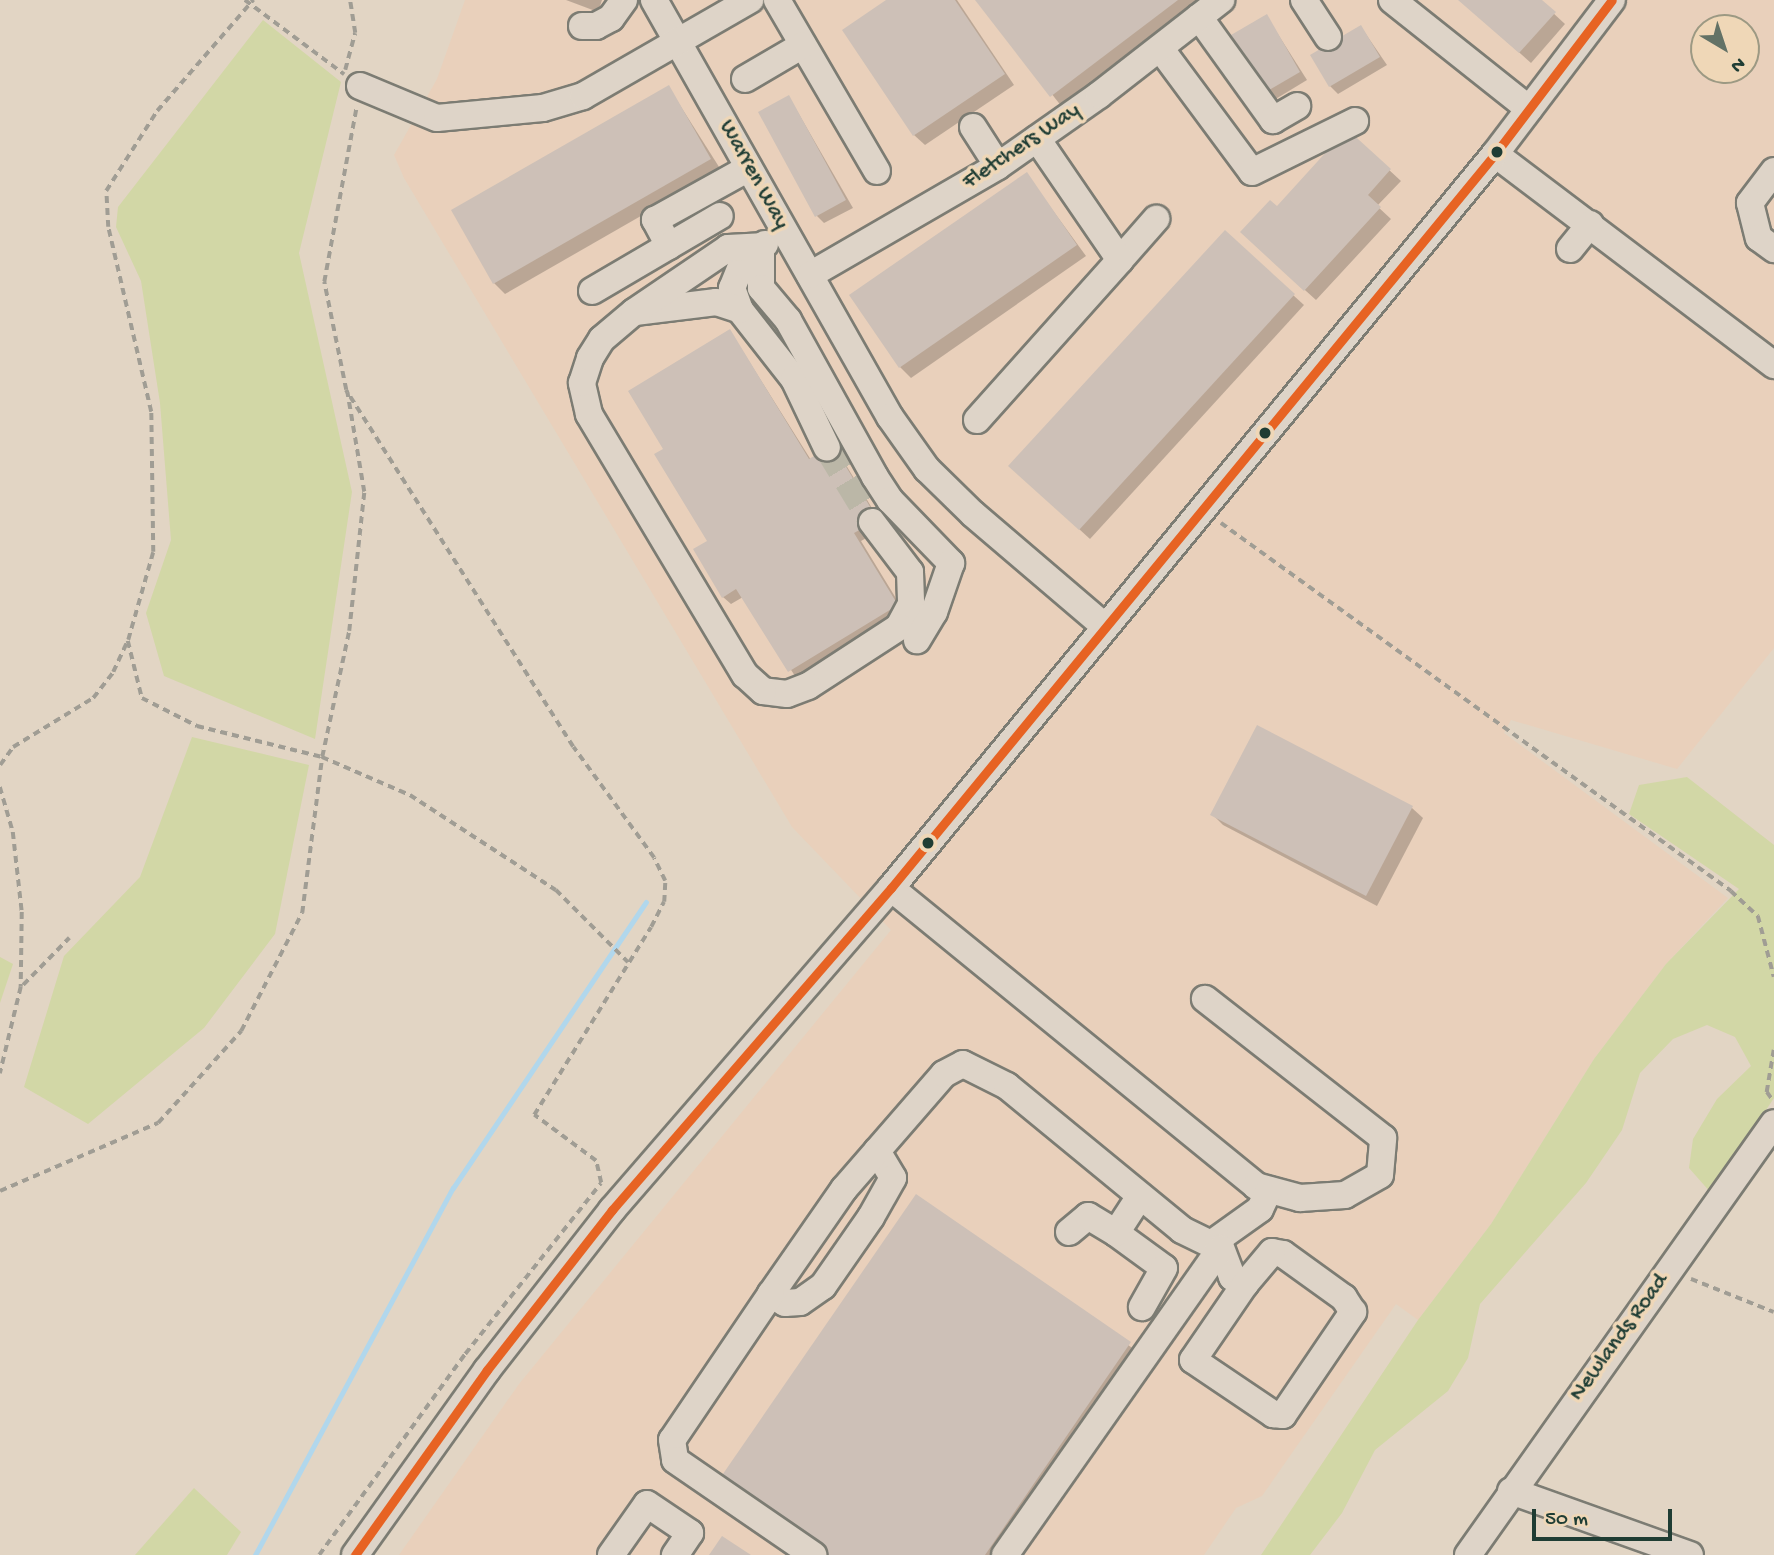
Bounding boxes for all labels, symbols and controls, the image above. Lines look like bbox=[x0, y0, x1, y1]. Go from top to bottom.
north arrow bbox=[1690, 14, 1760, 84]
text: N bbox=[1725, 51, 1749, 77]
street label: Fletchers Way bbox=[958, 98, 1086, 196]
street label: Warren Way bbox=[712, 116, 794, 234]
unlabelled marker bbox=[1490, 145, 1504, 159]
unlabelled marker bbox=[1258, 426, 1272, 440]
unlabelled marker bbox=[921, 836, 935, 850]
street label: Newlands Road bbox=[1564, 1269, 1676, 1407]
scale bar bbox=[1536, 1496, 1676, 1540]
text: 50 m bbox=[1545, 1508, 1588, 1533]

